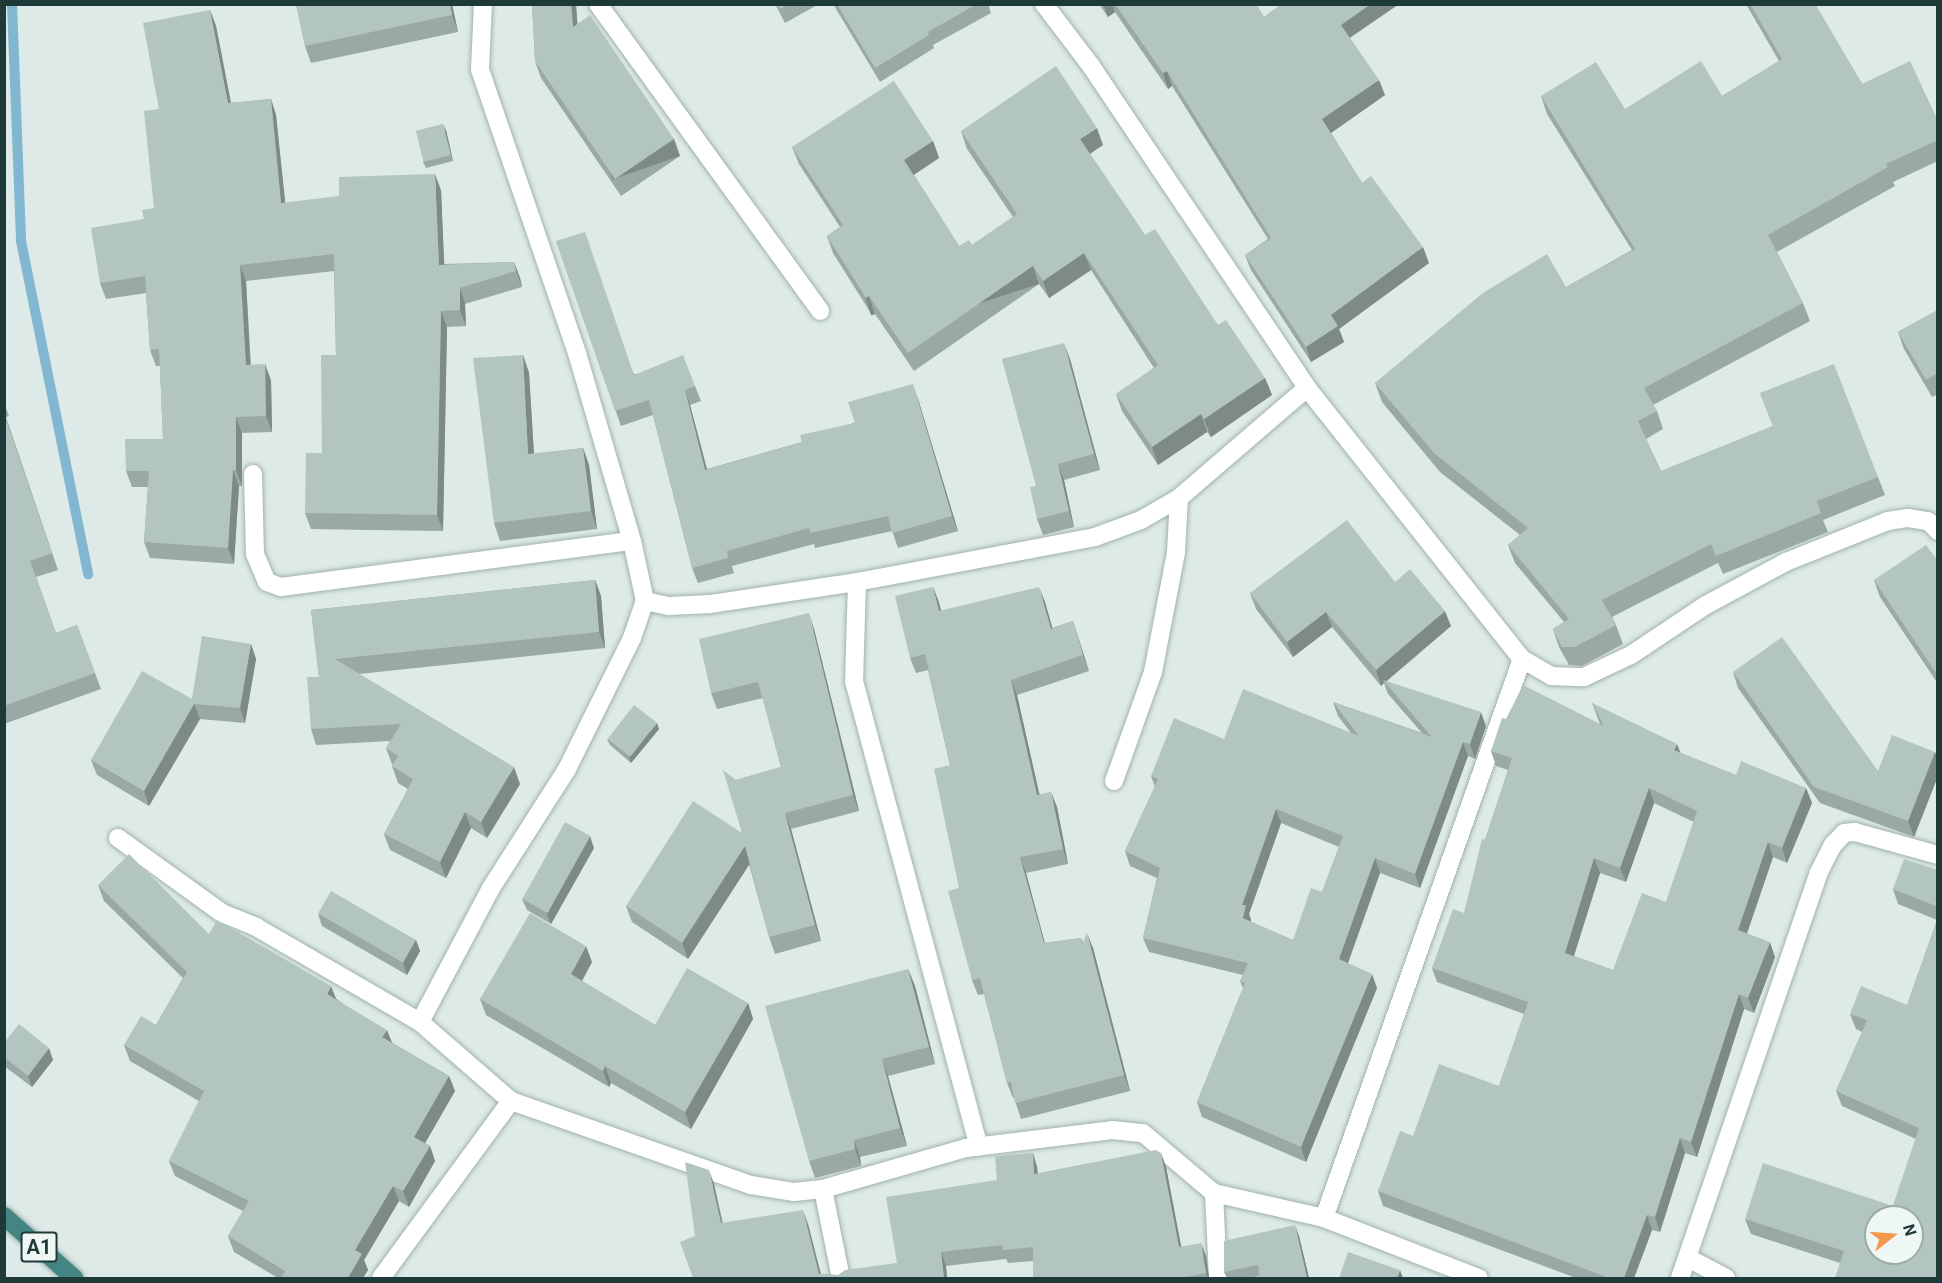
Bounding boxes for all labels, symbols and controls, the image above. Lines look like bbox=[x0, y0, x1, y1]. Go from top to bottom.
north arrow bbox=[1864, 1205, 1924, 1265]
text: N bbox=[1899, 1222, 1921, 1238]
road number: A1 bbox=[20, 1230, 58, 1264]

